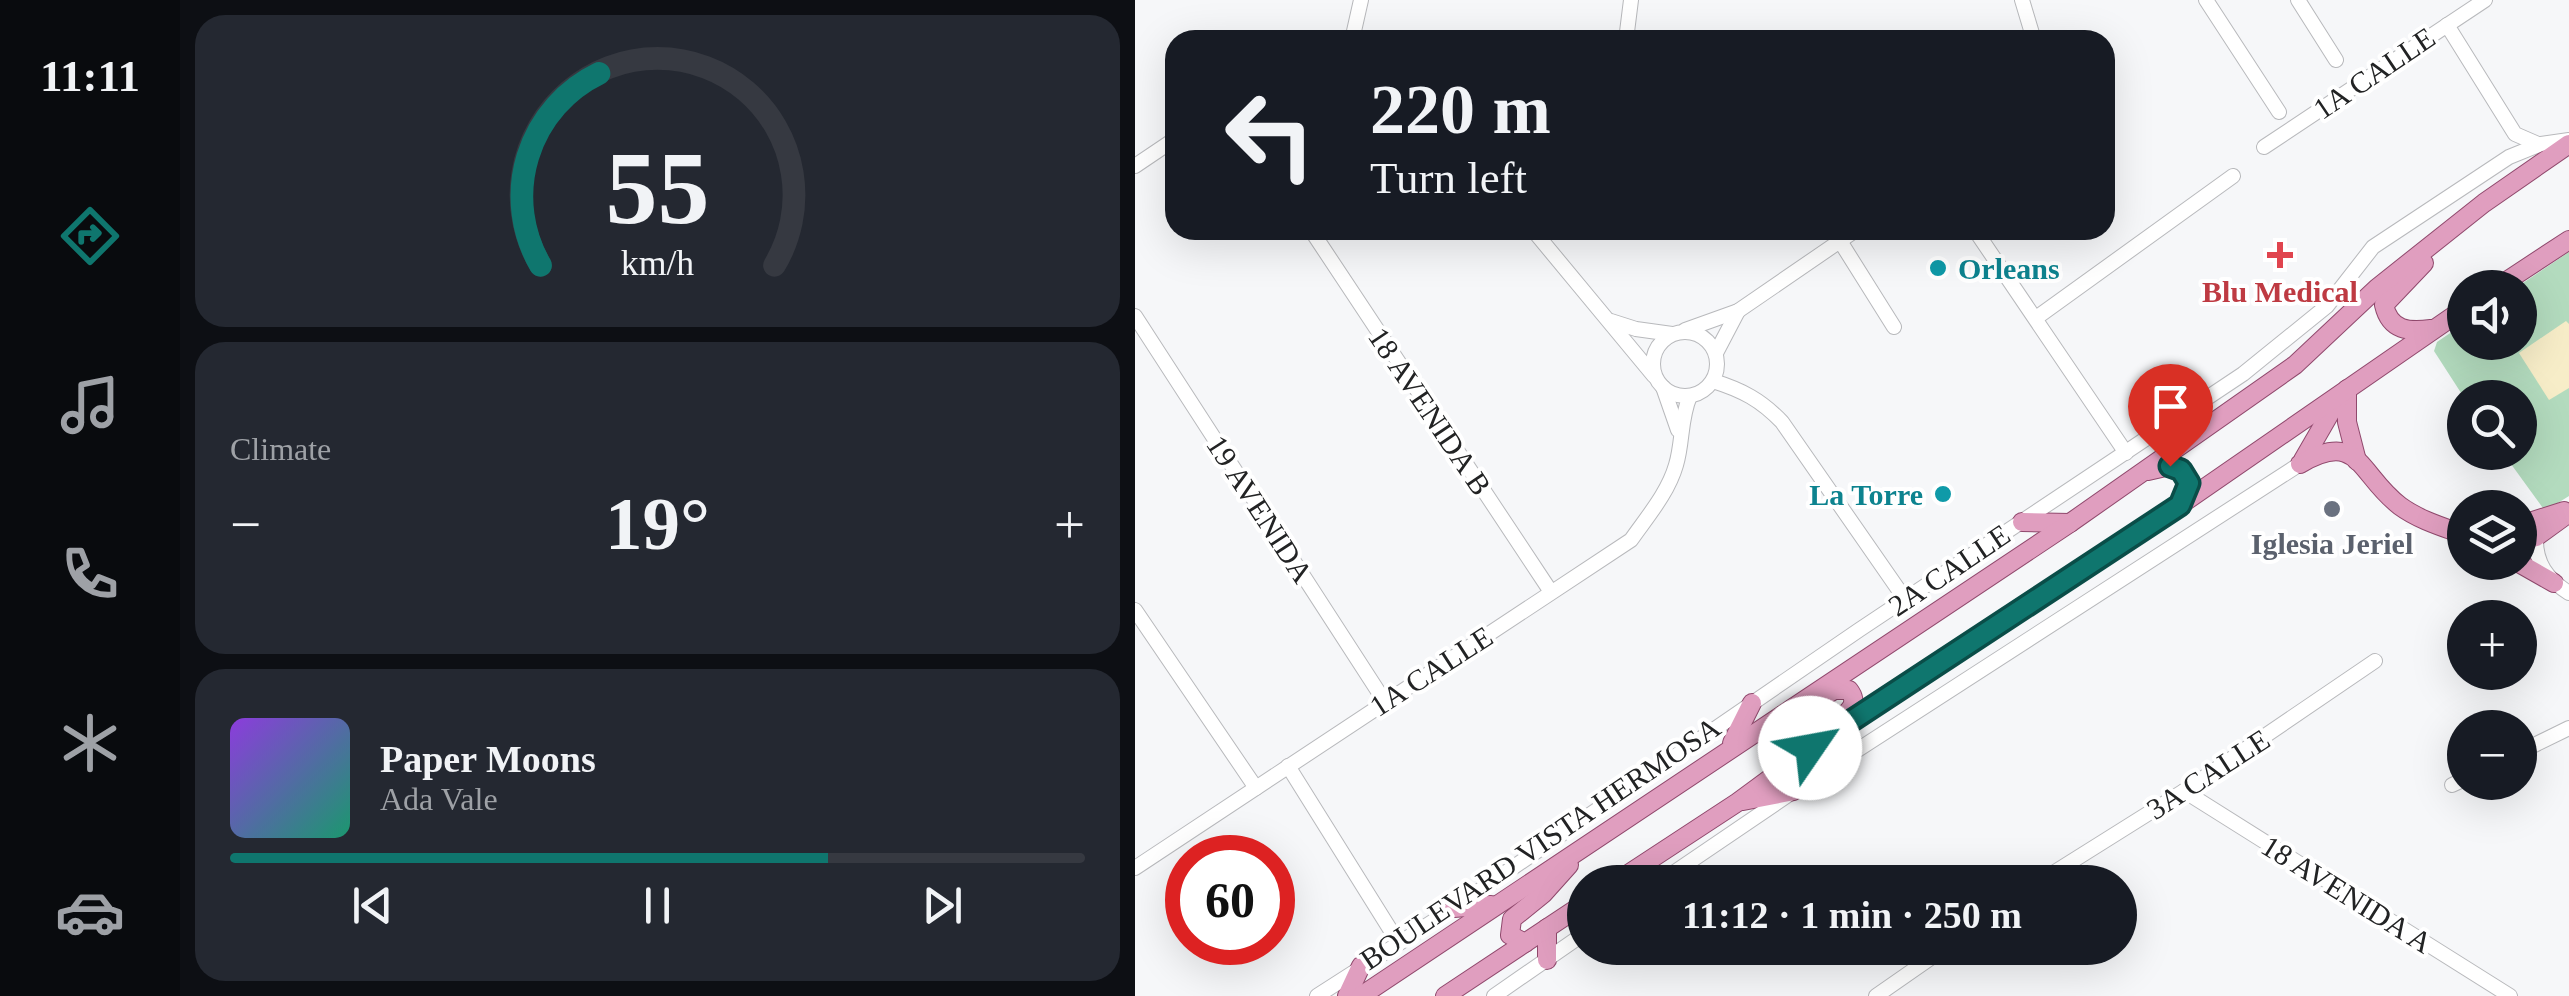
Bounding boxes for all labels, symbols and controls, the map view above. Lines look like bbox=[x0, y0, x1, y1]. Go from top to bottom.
street label: 1A CALLE bbox=[2307, 20, 2441, 126]
text: 11:11 bbox=[40, 51, 140, 101]
icon: left bbox=[1205, 70, 1335, 200]
text: 220 m bbox=[1370, 71, 1551, 148]
text: 55 bbox=[606, 130, 710, 245]
text: Turn left bbox=[1370, 153, 1527, 203]
icon: directions bbox=[55, 201, 125, 271]
marker: Blu Medical bbox=[2267, 242, 2293, 268]
text: km/h bbox=[621, 243, 694, 283]
place label: Orleans bbox=[1958, 252, 2060, 285]
marker: Orleans bbox=[1927, 257, 1949, 279]
map controls bbox=[2447, 270, 2537, 800]
button: sound bbox=[2447, 270, 2537, 360]
place label: Blu Medical bbox=[2202, 275, 2358, 308]
street label: 18 AVENIDA B bbox=[1362, 321, 1498, 501]
pin bbox=[2128, 364, 2213, 467]
icon: music bbox=[55, 370, 125, 440]
icon: arrive bbox=[2143, 379, 2198, 434]
button: search bbox=[2447, 380, 2537, 470]
street label: 19 AVENIDA bbox=[1200, 429, 1320, 589]
text: Climate bbox=[230, 431, 331, 467]
place label: La Torre bbox=[1809, 478, 1923, 511]
text: 19° bbox=[605, 482, 710, 565]
marker: La Torre bbox=[1932, 483, 1954, 505]
button: layers bbox=[2447, 490, 2537, 580]
text: − bbox=[230, 494, 261, 555]
text: + bbox=[1054, 494, 1085, 555]
marker: Iglesia Jeriel bbox=[2321, 498, 2343, 520]
street label: 2A CALLE bbox=[1882, 517, 2016, 623]
place label: Iglesia Jeriel bbox=[2251, 527, 2413, 560]
icon: phone bbox=[55, 539, 125, 609]
button: + bbox=[2447, 600, 2537, 690]
street label: 1A CALLE bbox=[1364, 619, 1498, 723]
position arrow bbox=[1758, 696, 1862, 800]
icon: climate bbox=[55, 708, 125, 778]
street label: BOULEVARD VISTA HERMOSA bbox=[1354, 710, 1726, 976]
button: − bbox=[2447, 710, 2537, 800]
street label: 3A CALLE bbox=[2141, 722, 2275, 826]
text: Paper Moons bbox=[380, 738, 596, 780]
text: Ada Vale bbox=[380, 781, 498, 817]
street label: 18 AVENIDA A bbox=[2256, 828, 2438, 960]
speed limit sign: 60 bbox=[1165, 835, 1295, 965]
icon: car bbox=[55, 877, 125, 947]
icon: previous bbox=[345, 878, 400, 933]
icon: pause bbox=[630, 878, 685, 933]
icon: next bbox=[915, 878, 970, 933]
text: 11:12 · 1 min · 250 m bbox=[1682, 894, 2022, 936]

